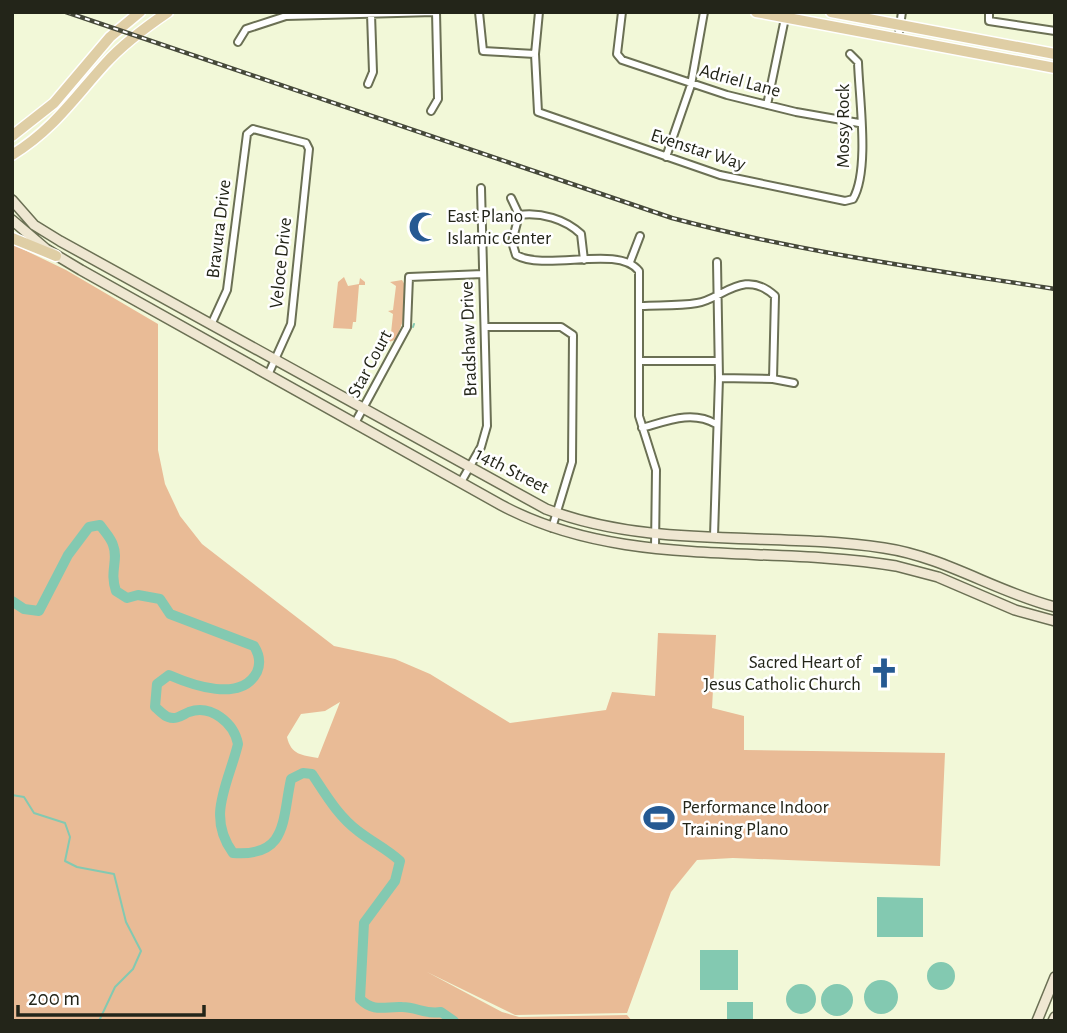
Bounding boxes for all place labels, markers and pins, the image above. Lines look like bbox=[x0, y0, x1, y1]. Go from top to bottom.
place label: East Plano Islamic Center bbox=[447, 207, 551, 248]
mosque icon: East Plano Islamic Center bbox=[407, 210, 441, 244]
place label: Sacred Heart of Jesus Catholic Church bbox=[704, 653, 862, 694]
church icon: Sacred Heart of Jesus Catholic Church bbox=[867, 656, 901, 690]
place label: Performance Indoor Training Plano bbox=[682, 798, 829, 839]
sports icon: Performance Indoor Training Plano bbox=[642, 801, 676, 835]

